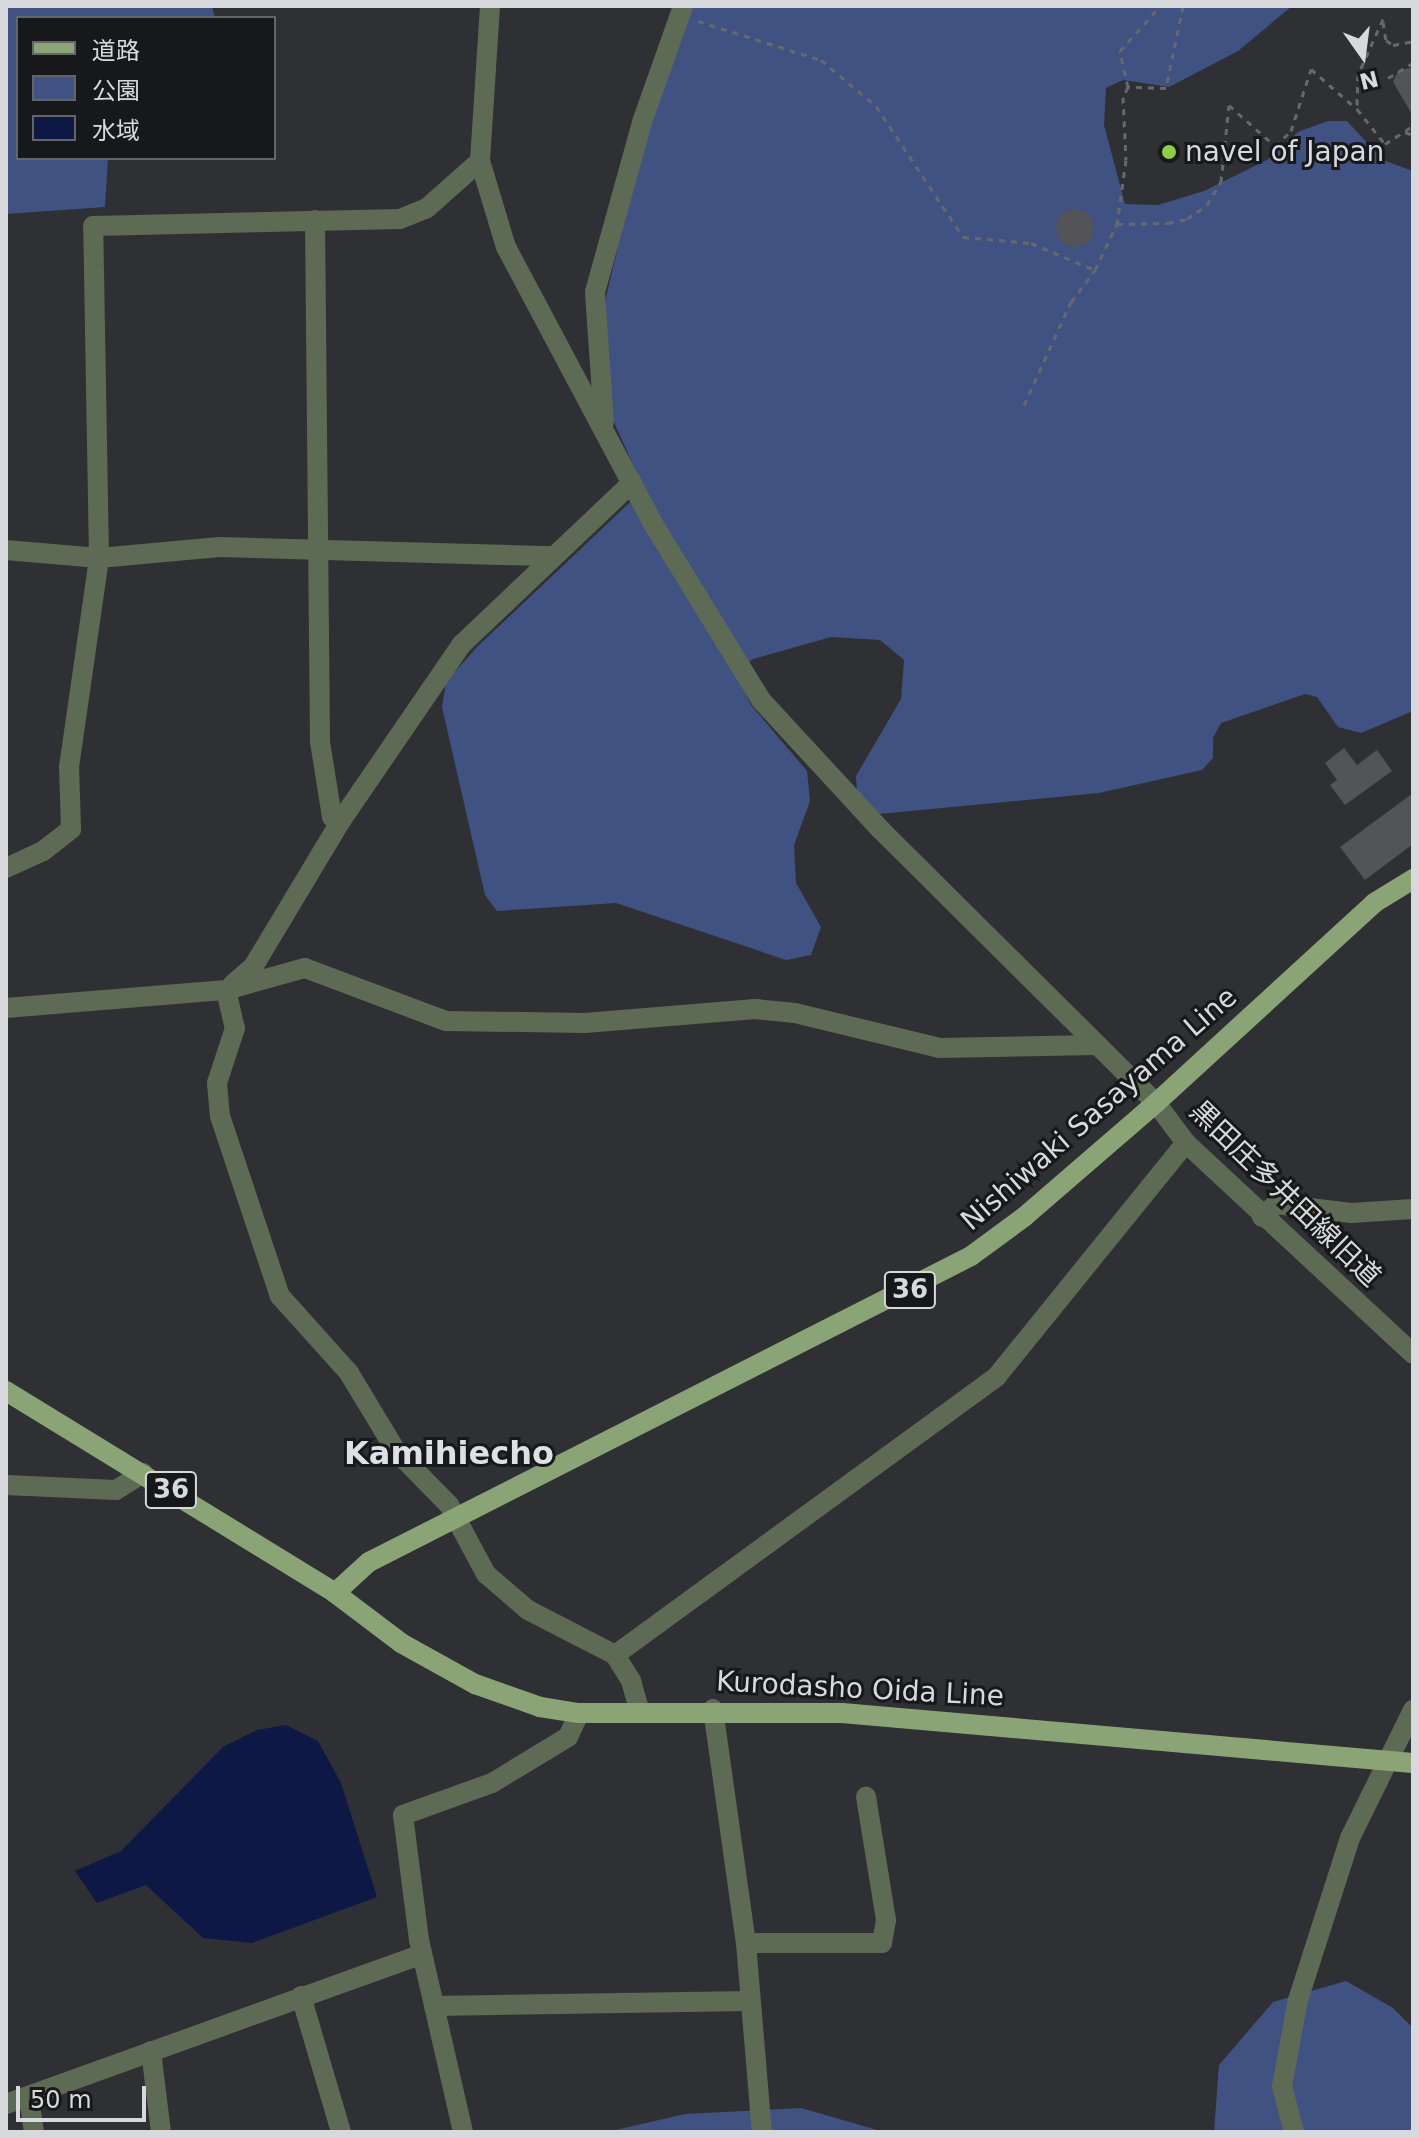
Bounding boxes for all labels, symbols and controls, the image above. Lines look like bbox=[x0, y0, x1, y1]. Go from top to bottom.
legend bbox=[16, 16, 276, 160]
north arrow bbox=[1323, 16, 1403, 96]
text: 道路 bbox=[92, 37, 140, 65]
text: N bbox=[1357, 65, 1381, 94]
text: 公園 bbox=[92, 77, 140, 105]
text: 水域 bbox=[92, 117, 140, 145]
place label: navel of Japan bbox=[1185, 135, 1384, 169]
marker: navel of Japan bbox=[1160, 143, 1178, 161]
street label: Nishiwaki Sasayama Line bbox=[954, 980, 1244, 1238]
street label: 黒田庄多井田線旧道 bbox=[1183, 1094, 1387, 1294]
road number: 36 bbox=[882, 1268, 938, 1312]
district label: Kamihiecho bbox=[344, 1434, 554, 1472]
road number: 36 bbox=[143, 1468, 199, 1512]
street label: Kurodasho Oida Line bbox=[715, 1665, 1005, 1713]
scale bar bbox=[20, 2070, 150, 2120]
text: 50 m bbox=[30, 2086, 92, 2114]

